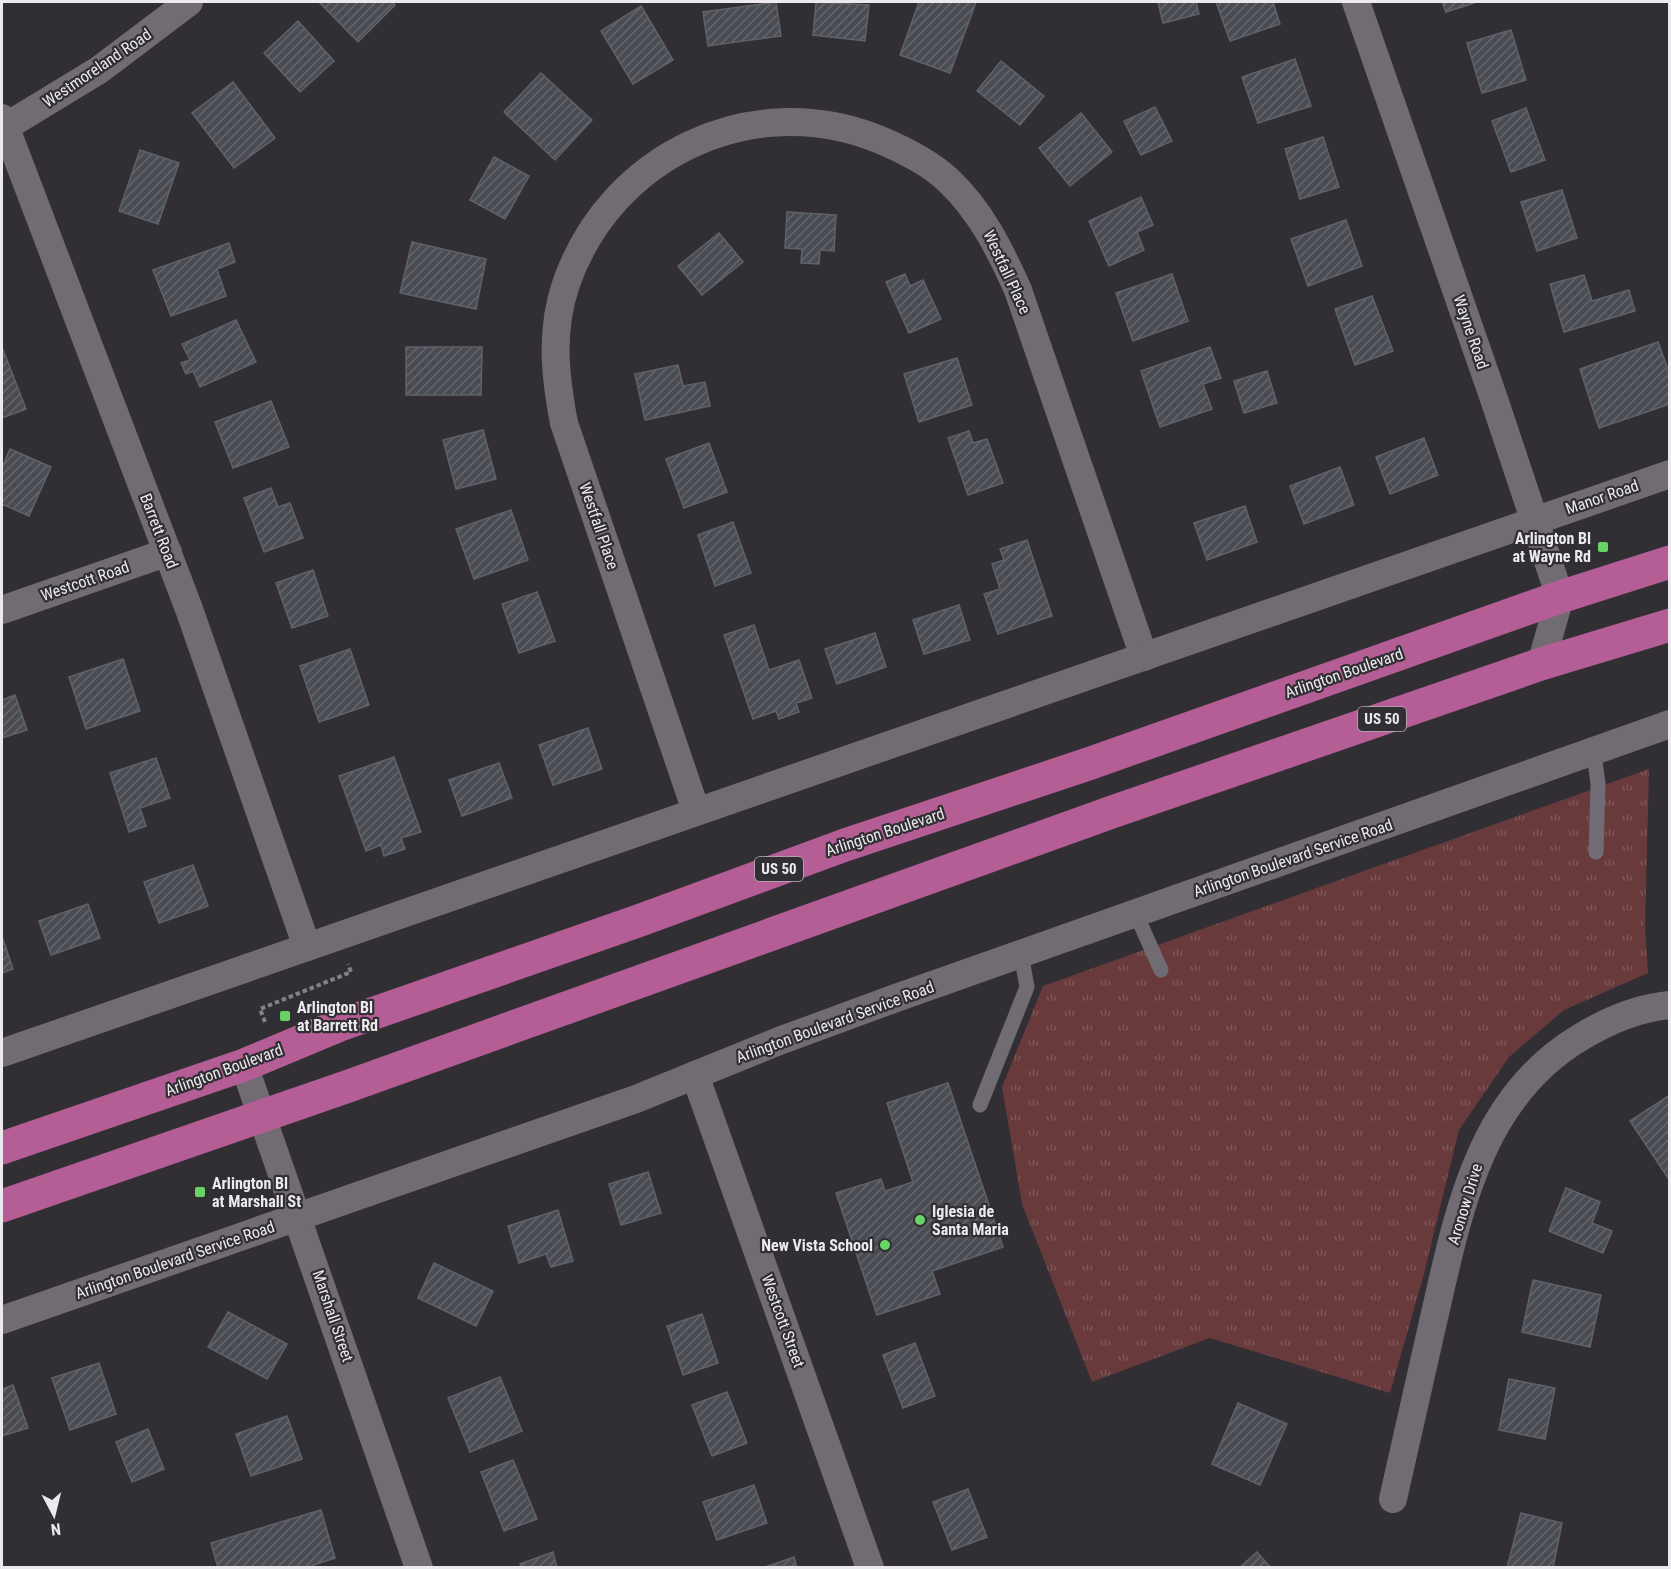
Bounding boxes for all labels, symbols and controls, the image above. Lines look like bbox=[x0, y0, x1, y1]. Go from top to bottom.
street label: Westmoreland Road bbox=[39, 25, 155, 111]
street label: Westfall Place bbox=[979, 227, 1035, 317]
street label: Wayne Road bbox=[1449, 292, 1493, 372]
street label: Manor Road bbox=[1563, 476, 1641, 518]
street label: Westfall Place bbox=[575, 480, 623, 572]
street label: Barrett Road bbox=[136, 491, 182, 571]
place label: Arlington Bl at Wayne Rd bbox=[1513, 529, 1591, 566]
marker: Arlington Bl at Wayne Rd bbox=[1596, 540, 1610, 554]
street label: Westcott Road bbox=[38, 557, 132, 605]
street label: Arlington Boulevard bbox=[1282, 644, 1406, 702]
road number: US 50 bbox=[1358, 707, 1406, 731]
street label: Arlington Boulevard bbox=[823, 804, 947, 860]
street label: Arlington Boulevard Service Road bbox=[1191, 815, 1395, 901]
road number: US 50 bbox=[755, 857, 803, 881]
street label: Arlington Boulevard Service Road bbox=[733, 977, 937, 1067]
place label: Arlington Bl at Barrett Rd bbox=[297, 998, 378, 1035]
marker: Arlington Bl at Barrett Rd bbox=[278, 1009, 292, 1023]
street label: Arlington Boulevard bbox=[163, 1040, 285, 1100]
street label: Aronow Drive bbox=[1444, 1161, 1486, 1247]
place label: Arlington Bl at Marshall St bbox=[212, 1174, 301, 1211]
marker: Arlington Bl at Marshall St bbox=[193, 1185, 207, 1199]
place label: Iglesia de Santa Maria bbox=[932, 1202, 1009, 1239]
marker: Iglesia de Santa Maria bbox=[913, 1213, 927, 1227]
street label: Arlington Boulevard Service Road bbox=[73, 1217, 277, 1303]
place label: New Vista School bbox=[761, 1236, 873, 1255]
marker: New Vista School bbox=[878, 1238, 892, 1252]
street label: Marshall Street bbox=[308, 1268, 358, 1365]
street label: Westcott Street bbox=[757, 1272, 809, 1370]
north arrow bbox=[24, 1485, 84, 1545]
text: N bbox=[50, 1519, 62, 1539]

